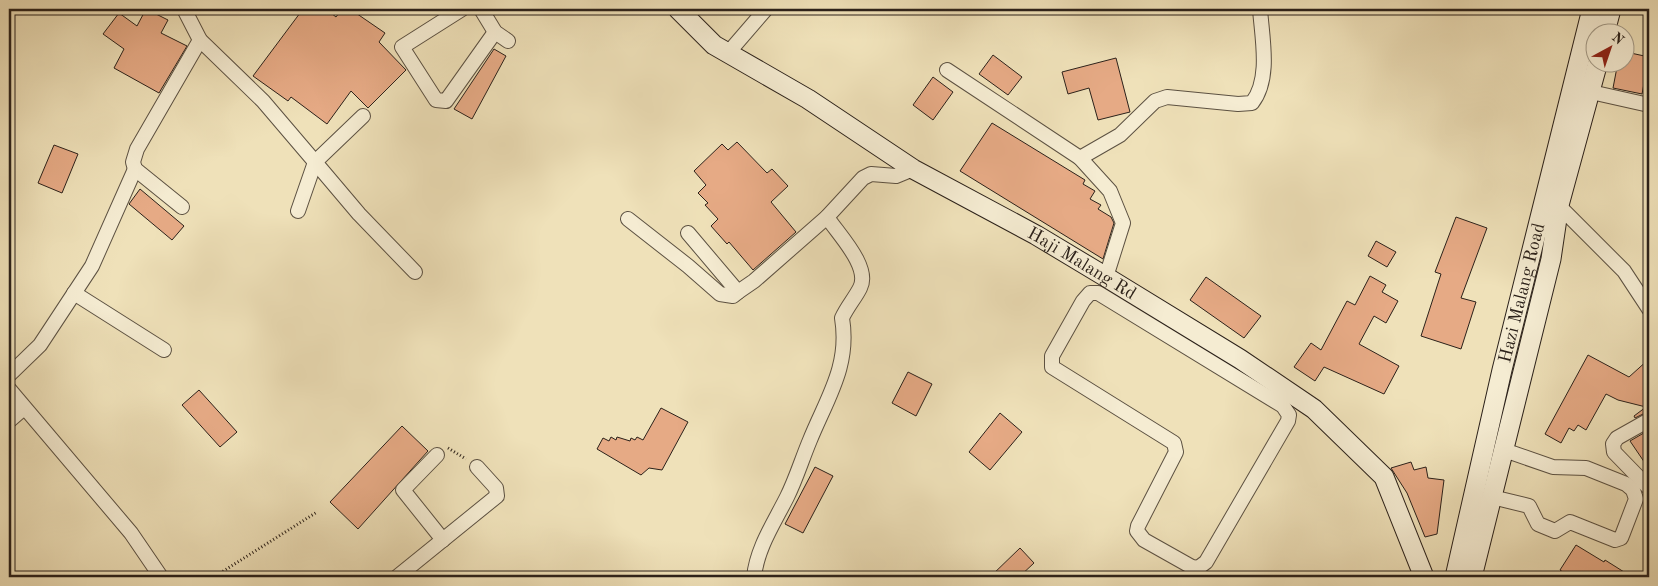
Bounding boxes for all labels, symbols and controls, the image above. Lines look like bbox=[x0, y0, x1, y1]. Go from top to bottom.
north arrow bbox=[1586, 22, 1636, 72]
text: N bbox=[1609, 30, 1627, 48]
street label: Hazi Malang Road bbox=[1496, 221, 1548, 365]
street label: Haji Malang Rd bbox=[1024, 224, 1139, 303]

